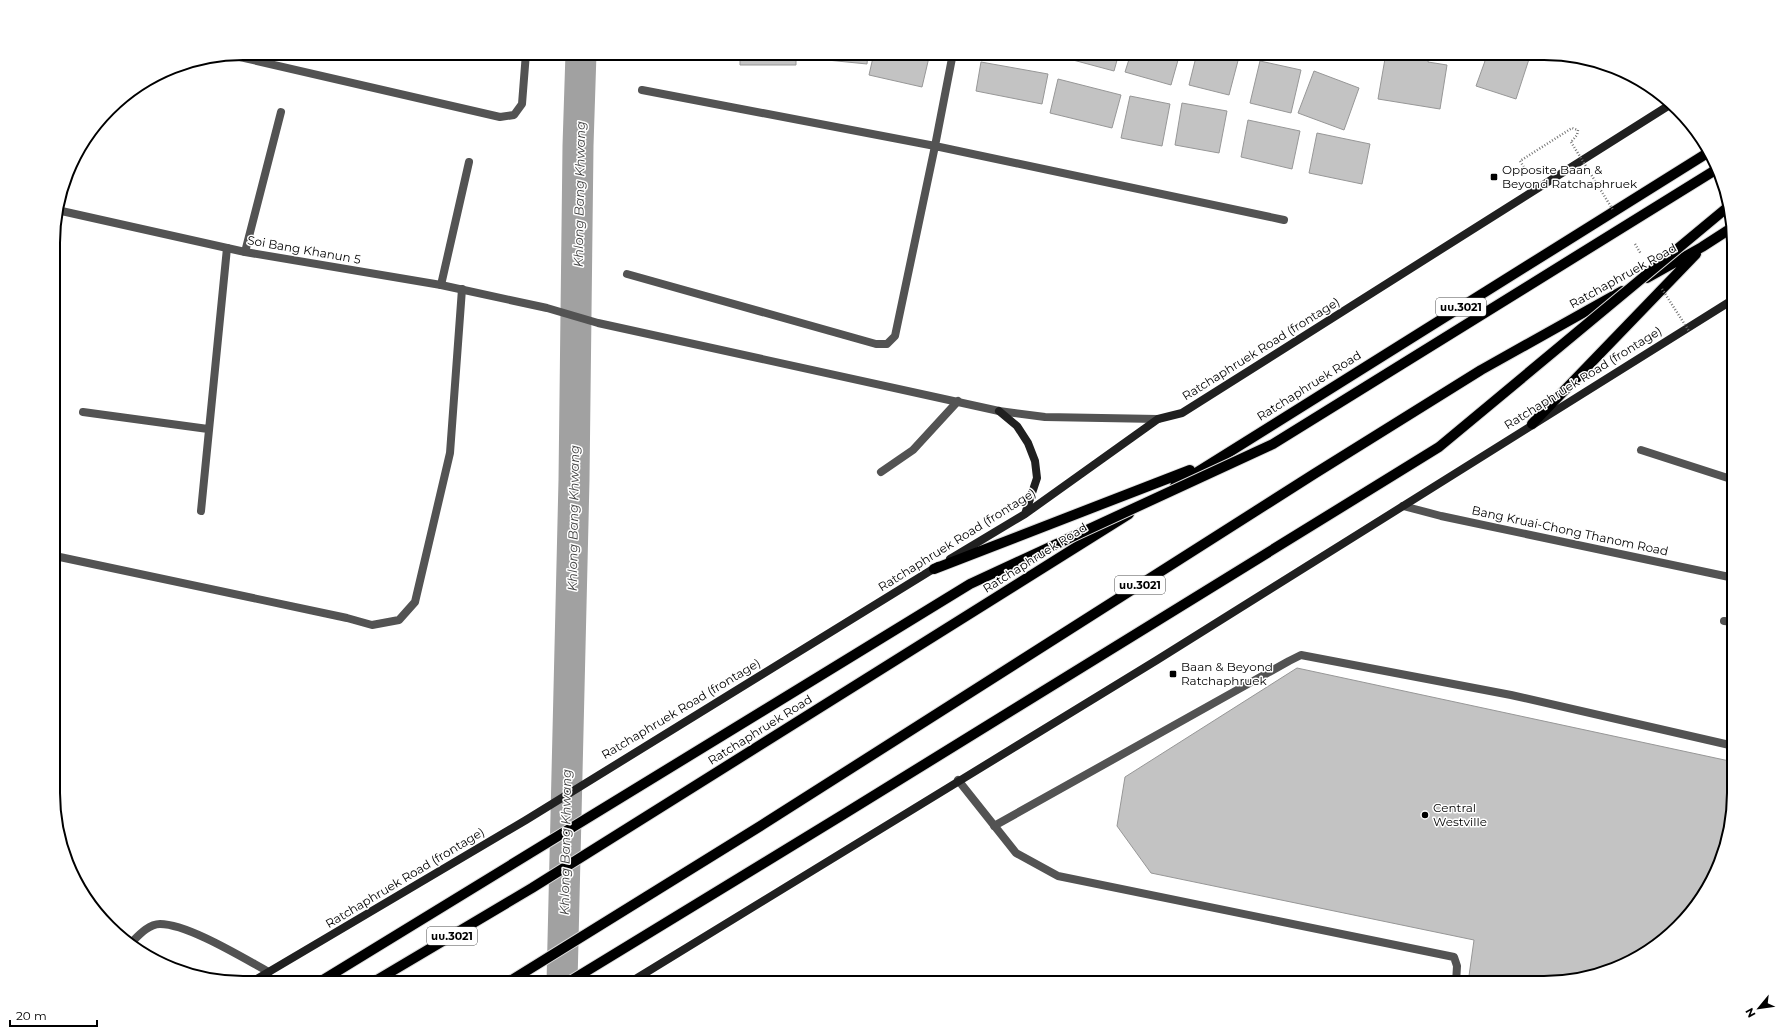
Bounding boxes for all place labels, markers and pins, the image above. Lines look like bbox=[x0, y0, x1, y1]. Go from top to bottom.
place label: Opposite Baan & Beyond Ratchaphruek bbox=[1502, 162, 1638, 191]
marker: Opposite Baan & Beyond Ratchaphruek bbox=[1489, 172, 1499, 182]
place label: Baan & Beyond Ratchaphruek bbox=[1181, 659, 1273, 688]
marker: Baan & Beyond Ratchaphruek bbox=[1168, 669, 1178, 679]
place label: Central Westville bbox=[1433, 800, 1487, 829]
marker: Central Westville bbox=[1420, 810, 1430, 820]

